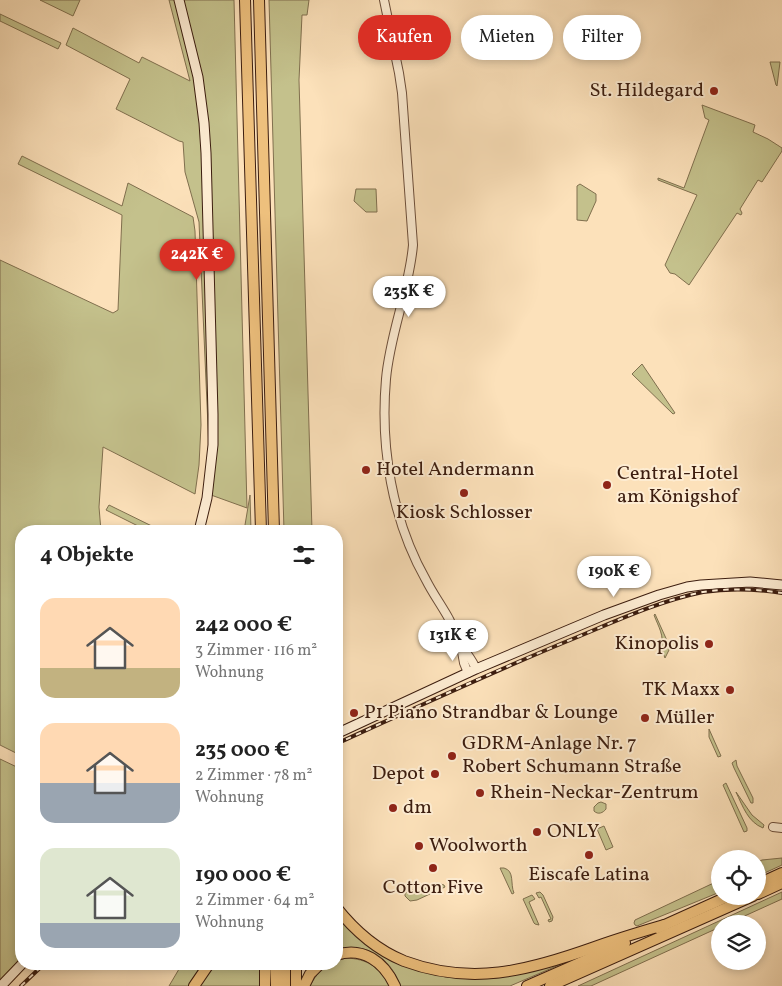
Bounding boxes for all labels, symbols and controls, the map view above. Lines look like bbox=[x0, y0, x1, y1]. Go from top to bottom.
chip: Kaufen bbox=[358, 15, 451, 60]
chip: Mieten bbox=[461, 15, 553, 60]
chip: Filter bbox=[563, 15, 641, 60]
place label: St. Hildegard bbox=[590, 77, 704, 105]
marker: St. Hildegard bbox=[708, 85, 720, 97]
pin: 242K € bbox=[156, 238, 238, 281]
text: 242K € bbox=[171, 244, 223, 266]
pin: 235K € bbox=[368, 276, 450, 318]
text: 235K € bbox=[384, 281, 434, 303]
place label: Hotel Andermann bbox=[376, 456, 535, 484]
place label: Central-Hotel am Königshof bbox=[617, 460, 740, 511]
marker: Hotel Andermann bbox=[360, 464, 372, 476]
marker: Central-Hotel am Königshof bbox=[601, 479, 613, 491]
marker: Kiosk Schlosser bbox=[458, 487, 470, 499]
place label: Kiosk Schlosser bbox=[396, 499, 532, 527]
text: 4 Objekte bbox=[40, 541, 134, 570]
icon: filters bbox=[290, 541, 318, 569]
pin: 190K € bbox=[573, 556, 655, 598]
text: 190K € bbox=[588, 561, 640, 583]
text: 242 000 € bbox=[195, 611, 292, 640]
icon: home bbox=[80, 618, 140, 678]
pin: 131K € bbox=[412, 620, 494, 662]
text: 131K € bbox=[429, 625, 477, 647]
place label: Kinopolis bbox=[614, 630, 699, 658]
marker: Kinopolis bbox=[703, 638, 715, 650]
text: 3 Zimmer · 116 m² bbox=[195, 640, 317, 662]
text: Wohnung bbox=[195, 662, 264, 684]
place label: TK Maxx bbox=[642, 676, 720, 704]
marker: TK Maxx bbox=[724, 684, 736, 696]
place label: P1 Piano Strandbar & Lounge bbox=[364, 699, 618, 727]
place label: Müller bbox=[655, 704, 714, 732]
marker: P1 Piano Strandbar & Lounge bbox=[348, 707, 360, 719]
marker: Müller bbox=[639, 712, 651, 724]
place label: GDRM-Anlage Nr. 7 Robert Schumann Straße bbox=[462, 730, 682, 781]
text: 235 000 € bbox=[195, 736, 290, 765]
icon: home bbox=[80, 743, 140, 803]
marker: GDRM-Anlage Nr. 7 Robert Schumann Straße bbox=[446, 750, 458, 762]
place label: Depot bbox=[372, 760, 425, 788]
text: 2 Zimmer · 78 m² bbox=[195, 765, 313, 787]
marker: Depot bbox=[429, 768, 441, 780]
place label: Rhein-Neckar-Zentrum bbox=[490, 779, 699, 807]
text: Wohnung bbox=[195, 787, 264, 809]
marker: Rhein-Neckar-Zentrum bbox=[474, 787, 486, 799]
place label: dm bbox=[403, 794, 432, 822]
marker: dm bbox=[387, 802, 399, 814]
place label: ONLY bbox=[547, 818, 600, 846]
marker: ONLY bbox=[531, 826, 543, 838]
place label: Woolworth bbox=[429, 832, 528, 860]
marker: Woolworth bbox=[413, 840, 425, 852]
marker: Eiscafe Latina bbox=[583, 849, 595, 861]
map controls bbox=[711, 850, 766, 970]
button: locate bbox=[711, 850, 766, 905]
text: 190 000 € bbox=[195, 861, 291, 890]
place label: Eiscafe Latina bbox=[528, 861, 650, 889]
marker: Cotton Five bbox=[427, 862, 439, 874]
icon: home bbox=[80, 868, 140, 928]
place label: Cotton Five bbox=[383, 874, 483, 902]
text: 2 Zimmer · 64 m² bbox=[195, 890, 314, 912]
text: Wohnung bbox=[195, 912, 264, 934]
button: layers bbox=[711, 915, 766, 970]

